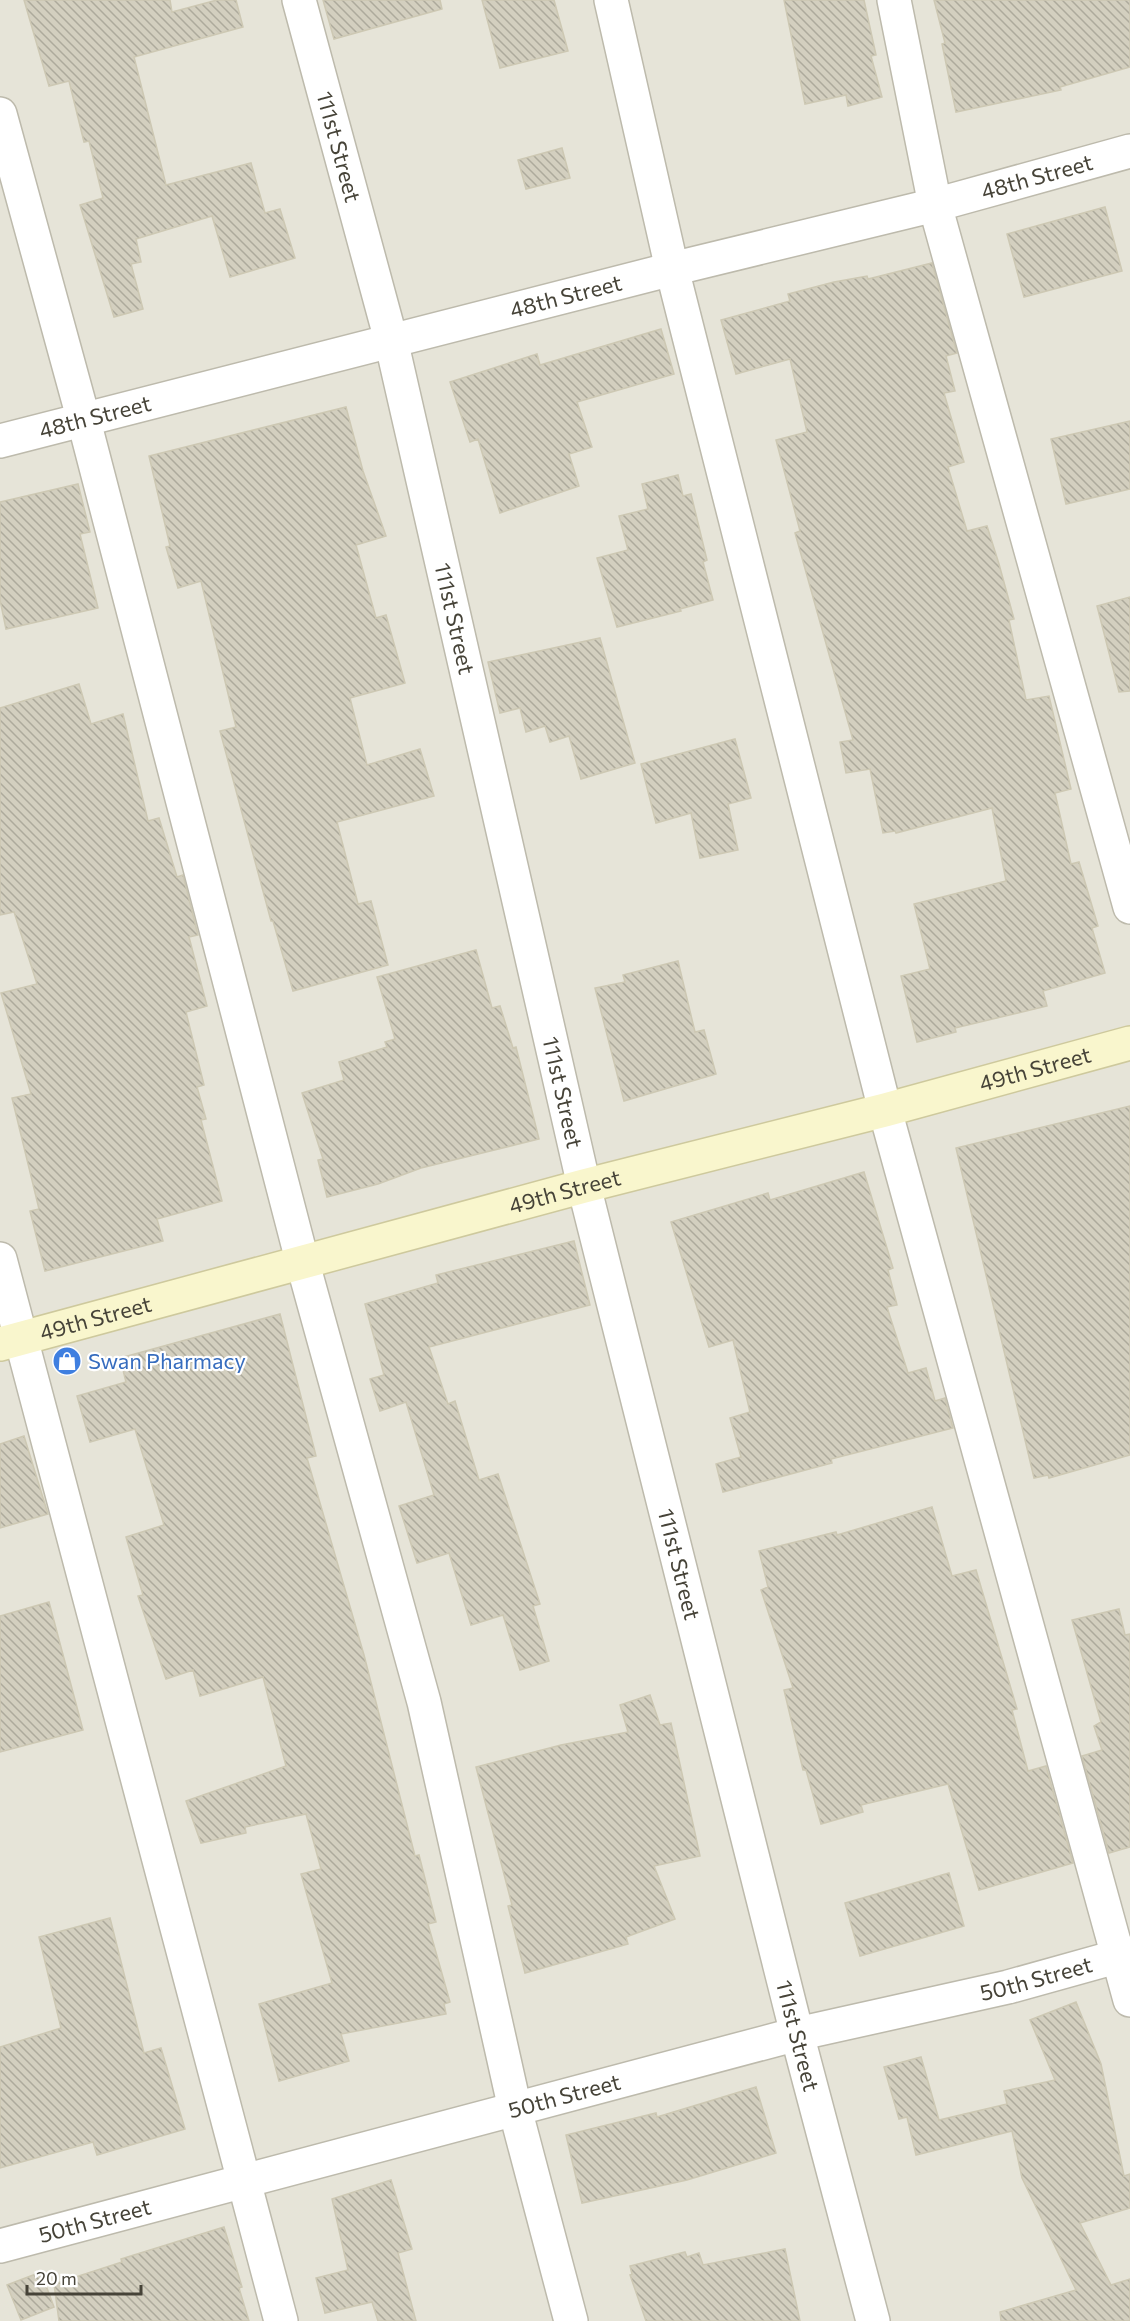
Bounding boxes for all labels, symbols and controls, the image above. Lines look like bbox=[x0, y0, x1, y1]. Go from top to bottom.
street label: 111st Street bbox=[311, 88, 367, 205]
street label: 48th Street bbox=[978, 148, 1096, 205]
street label: 48th Street bbox=[507, 268, 625, 323]
street label: 48th Street bbox=[36, 389, 154, 444]
street label: 111st Street bbox=[429, 560, 481, 677]
street label: 111st Street bbox=[537, 1034, 589, 1151]
street label: 49th Street bbox=[976, 1040, 1094, 1097]
street label: 49th Street bbox=[506, 1163, 623, 1219]
street label: 49th Street bbox=[37, 1290, 154, 1346]
shop icon: Swan Pharmacy bbox=[51, 1345, 83, 1377]
place label: Swan Pharmacy bbox=[88, 1347, 246, 1374]
street label: 111st Street bbox=[653, 1506, 706, 1623]
street label: 50th Street bbox=[977, 1950, 1095, 2006]
street label: 111st Street bbox=[771, 1977, 826, 2094]
street label: 50th Street bbox=[505, 2068, 623, 2123]
street label: 50th Street bbox=[35, 2192, 154, 2248]
scale bar bbox=[27, 2258, 141, 2296]
text: 20 m bbox=[36, 2267, 77, 2289]

